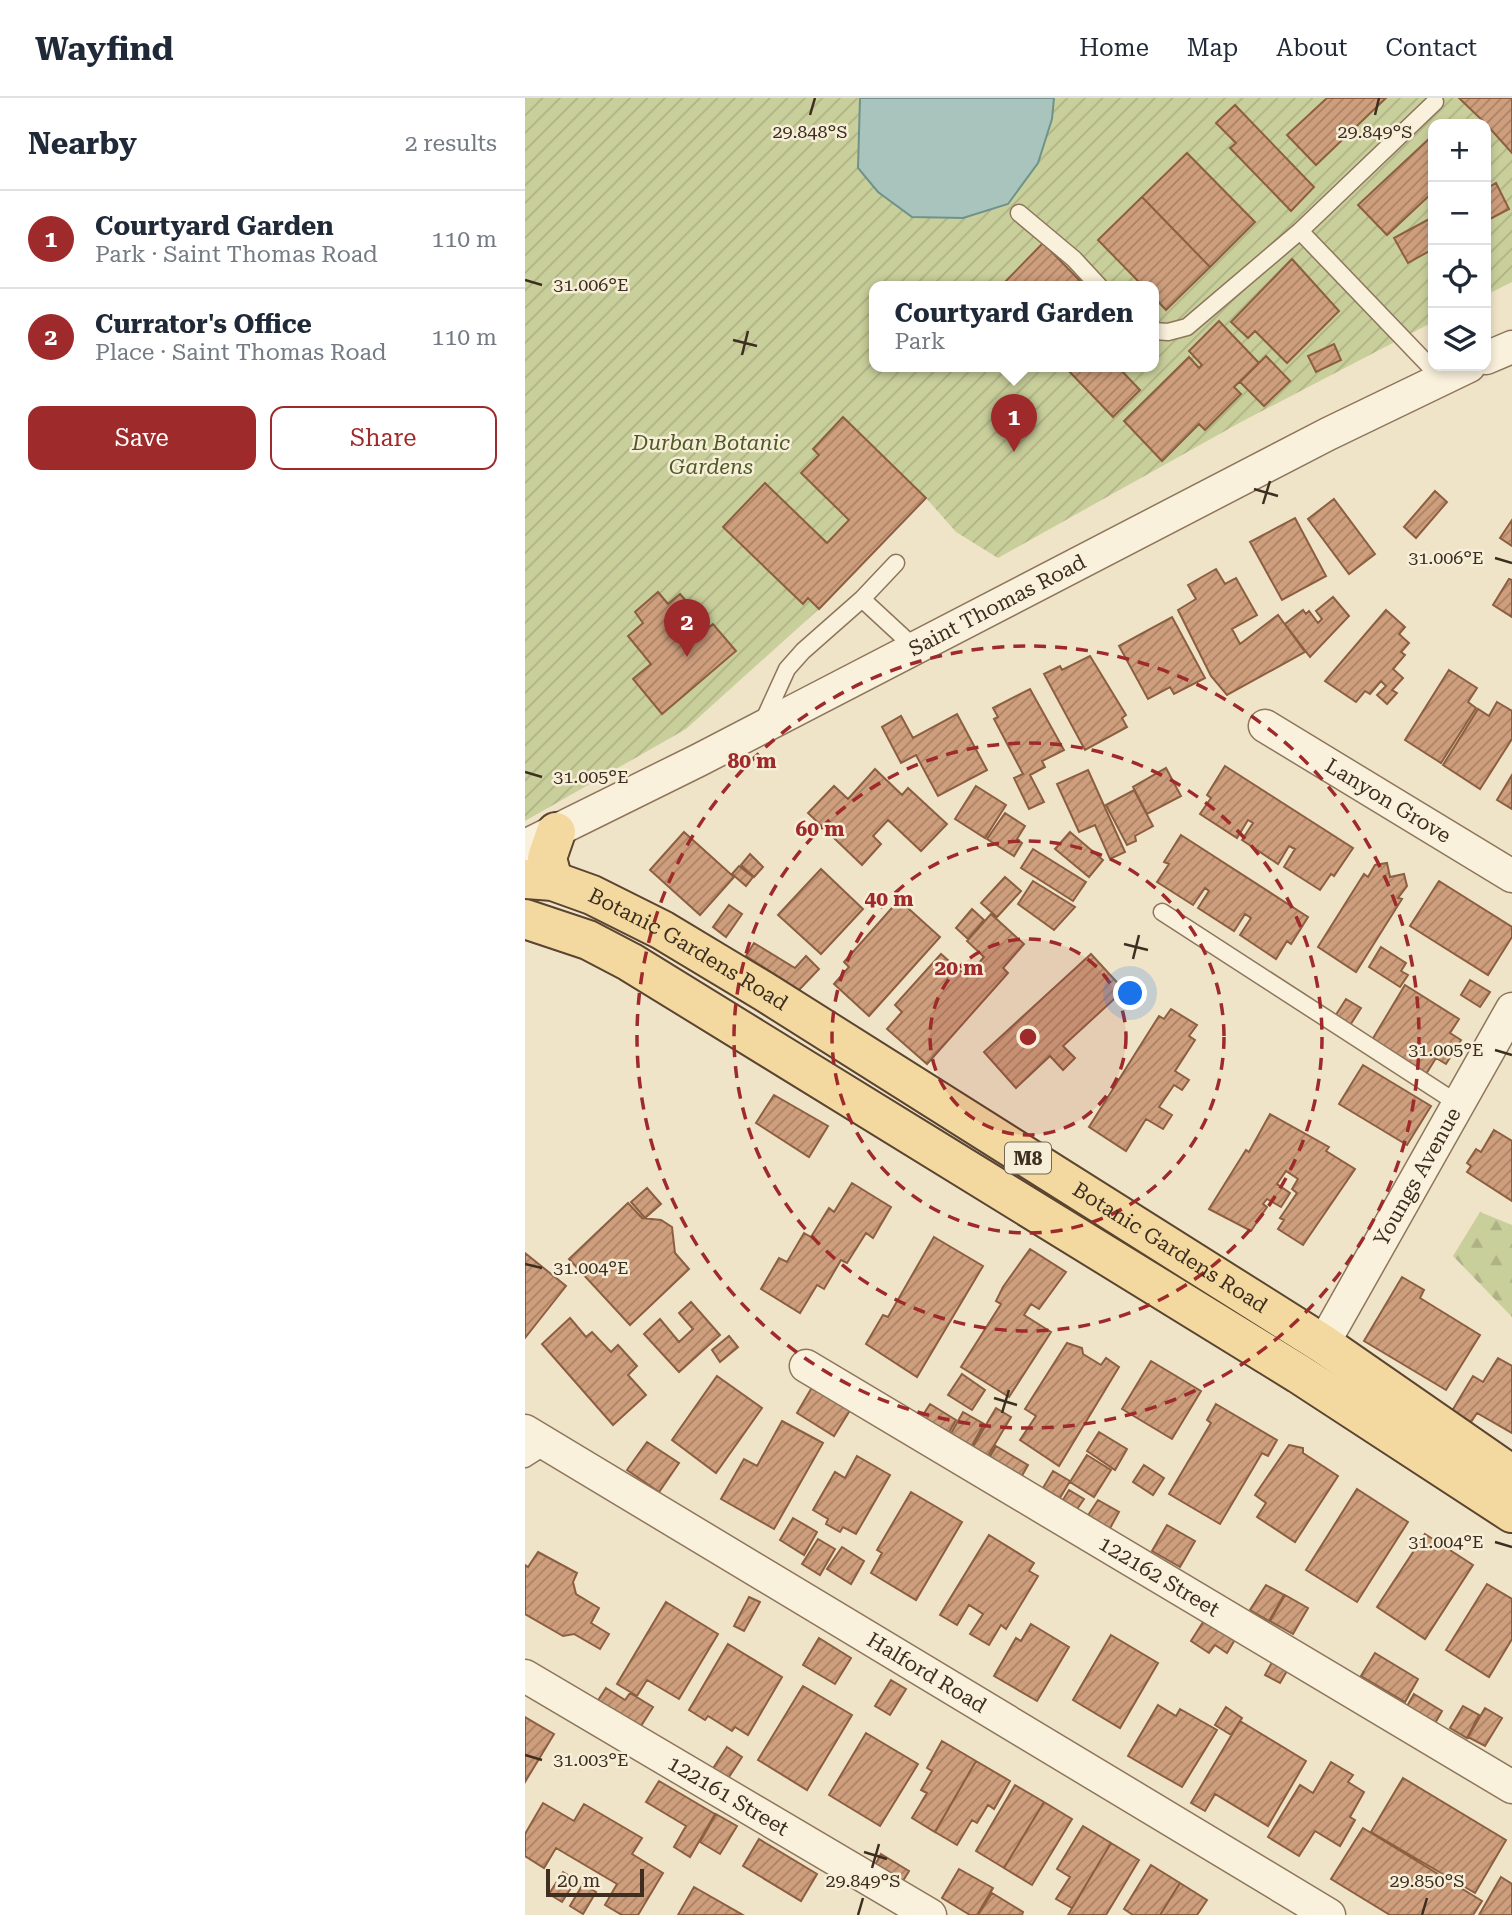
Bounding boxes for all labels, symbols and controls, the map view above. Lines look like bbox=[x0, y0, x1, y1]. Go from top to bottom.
text: Wayfind bbox=[35, 29, 174, 68]
text: Home bbox=[1079, 34, 1149, 62]
text: Map bbox=[1187, 34, 1238, 62]
text: About bbox=[1276, 34, 1347, 62]
text: Contact bbox=[1385, 34, 1477, 62]
map controls bbox=[1428, 119, 1491, 371]
button: + bbox=[1428, 119, 1491, 182]
text: 29.848°S bbox=[773, 121, 848, 142]
text: 29.849°S bbox=[1338, 121, 1413, 142]
text: Nearby bbox=[28, 126, 137, 161]
text: 2 results bbox=[405, 130, 497, 157]
button: − bbox=[1428, 182, 1491, 245]
text: Courtyard Garden bbox=[95, 211, 334, 241]
text: 1 bbox=[45, 226, 57, 253]
text: 110 m bbox=[432, 226, 497, 253]
text: Park · Saint Thomas Road bbox=[95, 241, 378, 268]
button: locate bbox=[1428, 245, 1491, 308]
text: 31.006°E bbox=[553, 274, 629, 295]
popup bbox=[869, 281, 1159, 372]
text: Courtyard Garden bbox=[895, 298, 1133, 328]
button: layers bbox=[1428, 308, 1491, 371]
text: Currator's Office bbox=[95, 309, 312, 339]
text: 2 bbox=[45, 324, 57, 351]
text: 110 m bbox=[432, 324, 497, 351]
text: Park bbox=[895, 328, 945, 355]
text: Place · Saint Thomas Road bbox=[95, 339, 386, 366]
pin: 1 bbox=[991, 394, 1037, 452]
button: Save bbox=[28, 406, 256, 470]
button: Share bbox=[270, 406, 497, 470]
park label: Durban Botanic Gardens bbox=[631, 431, 790, 479]
text: 31.006°E bbox=[1408, 547, 1484, 568]
street label: Saint Thomas Road bbox=[905, 549, 1090, 661]
pin: 2 bbox=[664, 599, 710, 657]
text: 80 m bbox=[727, 749, 777, 773]
street label: Lanyon Grove bbox=[1321, 754, 1455, 848]
text: 31.005°E bbox=[553, 766, 629, 787]
text: 60 m bbox=[795, 817, 845, 841]
street label: Botanic Gardens Road bbox=[585, 883, 793, 1016]
text: 40 m bbox=[864, 887, 914, 911]
text: 20 m bbox=[934, 956, 984, 980]
your location bbox=[1113, 976, 1147, 1010]
centre of rings bbox=[1016, 1025, 1040, 1049]
text: 31.005°E bbox=[1408, 1039, 1484, 1060]
street label: Youngs Avenue bbox=[1369, 1103, 1466, 1250]
road number: M8 bbox=[1005, 1142, 1051, 1174]
street label: Botanic Gardens Road bbox=[1068, 1177, 1272, 1318]
text: 31.004°E bbox=[553, 1257, 629, 1278]
street label: 122162 Street bbox=[1094, 1531, 1224, 1622]
text: 31.004°E bbox=[1408, 1531, 1484, 1552]
street label: Halford Road bbox=[863, 1628, 991, 1718]
text: 31.003°E bbox=[553, 1749, 629, 1770]
street label: 122161 Street bbox=[664, 1751, 793, 1841]
scale bar bbox=[546, 1866, 644, 1898]
text: 20 m bbox=[557, 1869, 600, 1892]
text: 29.849°S bbox=[826, 1870, 901, 1891]
text: 29.850°S bbox=[1390, 1870, 1465, 1891]

